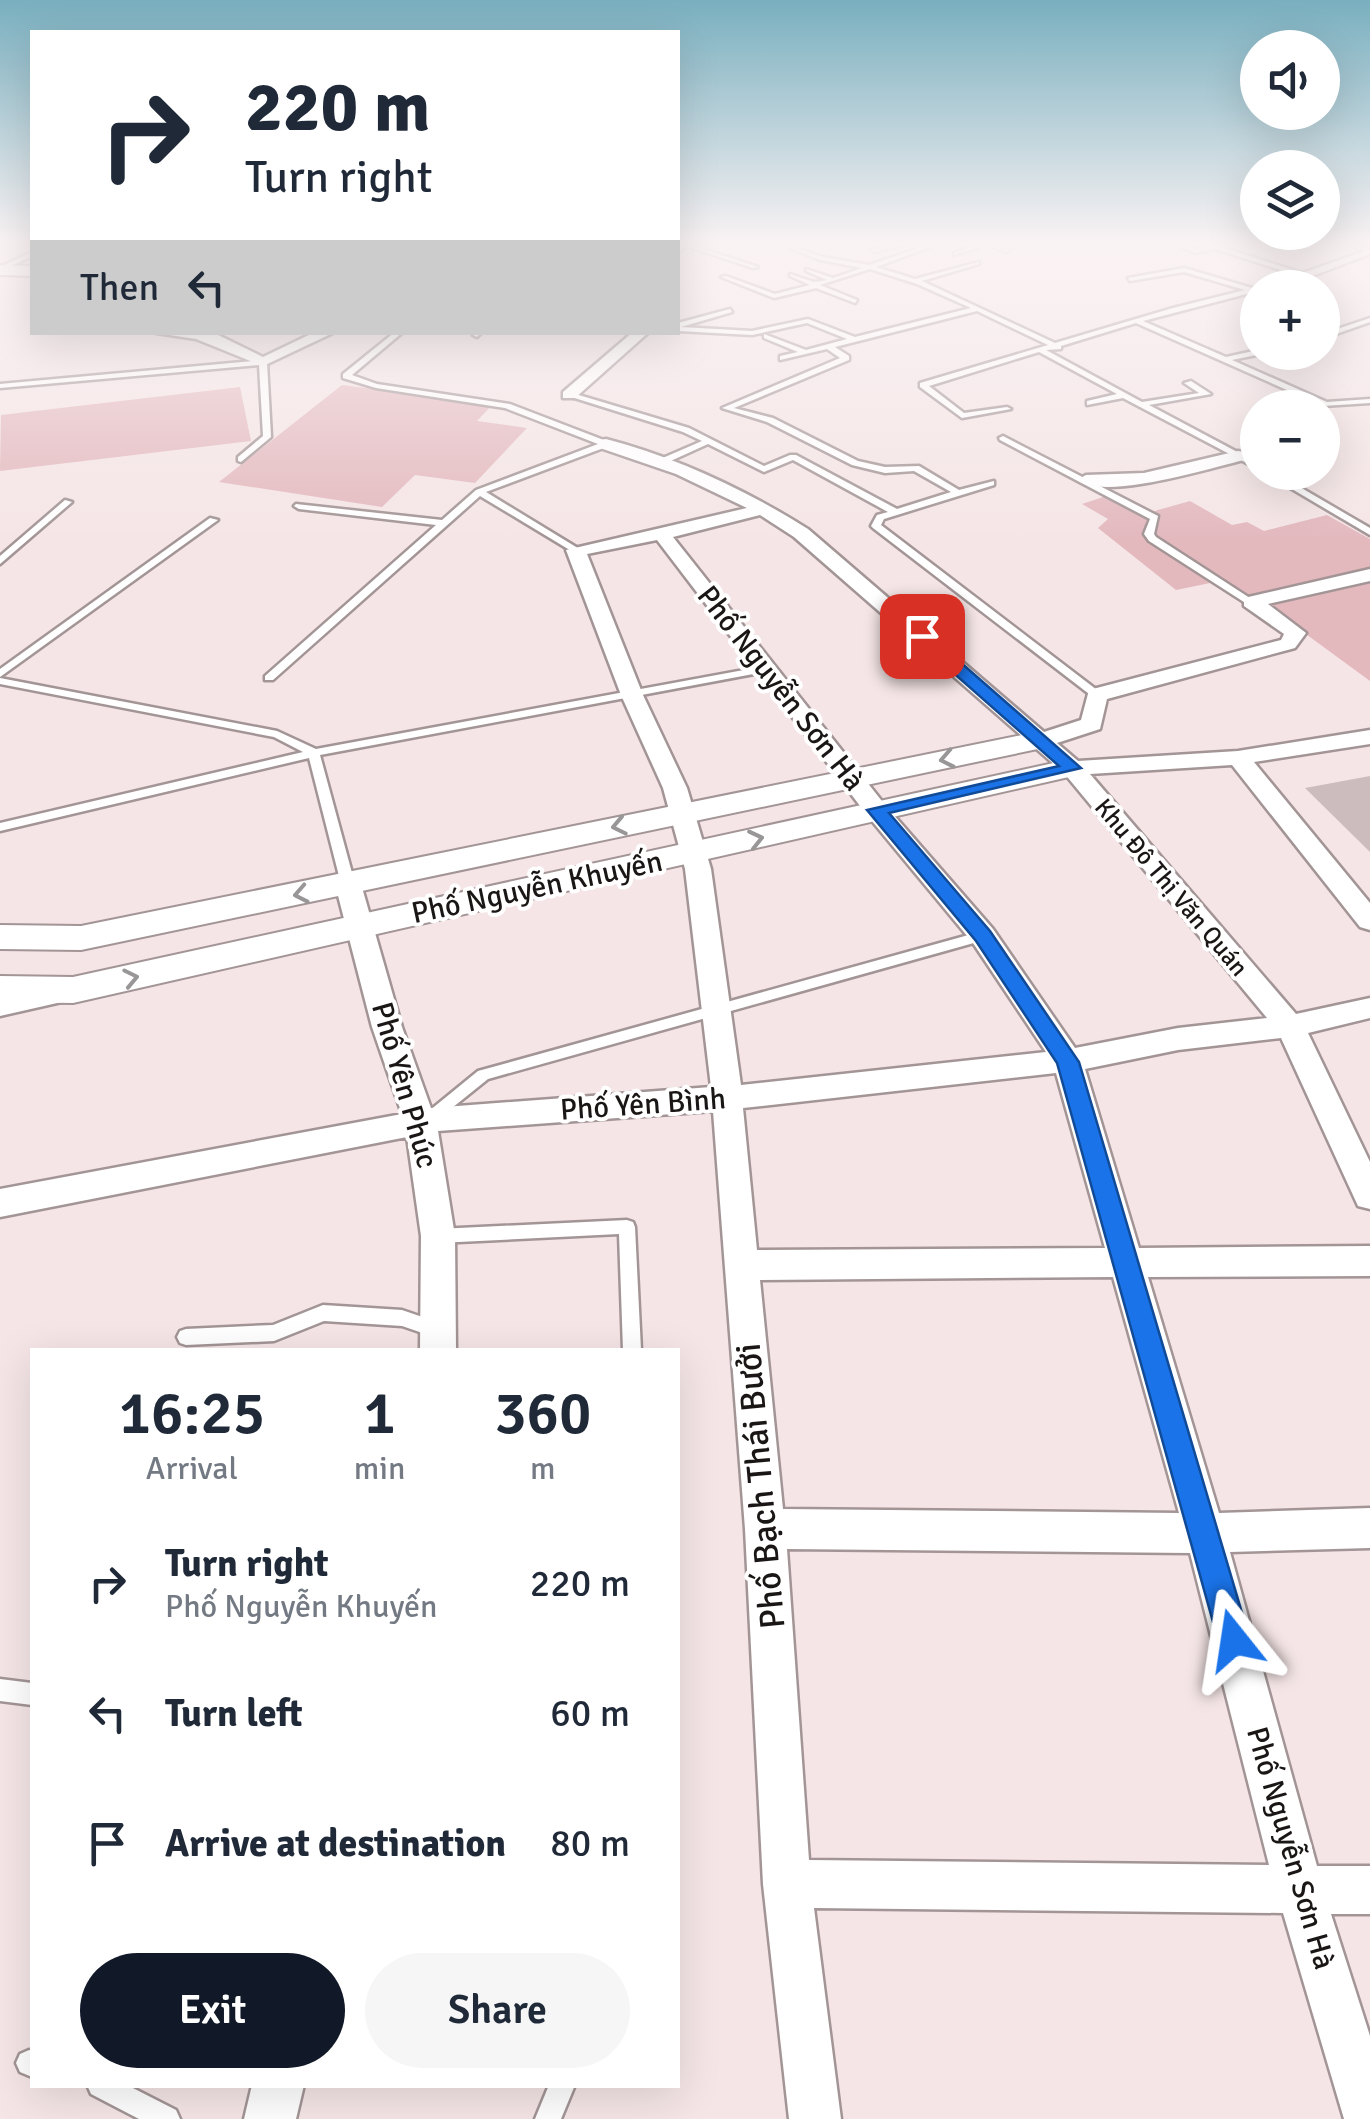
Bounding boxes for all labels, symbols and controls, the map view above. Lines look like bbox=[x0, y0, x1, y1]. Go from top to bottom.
map controls bbox=[1240, 30, 1340, 490]
button: sound bbox=[1240, 30, 1340, 130]
text: 220 m bbox=[245, 64, 430, 150]
icon: right bbox=[80, 70, 210, 200]
text: Turn right bbox=[245, 150, 433, 205]
button: layers bbox=[1240, 150, 1340, 250]
icon: left bbox=[179, 260, 234, 315]
text: Then bbox=[80, 264, 159, 311]
button: + bbox=[1240, 270, 1340, 370]
button: − bbox=[1240, 390, 1340, 490]
street label: Phố Nguyễn Sơn Hà bbox=[689, 578, 872, 798]
pin bbox=[880, 594, 965, 679]
icon: arrive bbox=[895, 609, 950, 664]
one-way arrow bbox=[938, 748, 955, 769]
street label: Khu Đô Thị Văn Quán bbox=[1088, 792, 1255, 982]
one-way arrow bbox=[610, 815, 627, 836]
one-way arrow bbox=[747, 830, 764, 851]
street label: Phố Nguyễn Khuyến bbox=[408, 843, 666, 932]
one-way arrow bbox=[293, 883, 310, 904]
one-way arrow bbox=[122, 968, 139, 989]
street label: Phố Yên Phúc bbox=[363, 998, 446, 1172]
street label: Phố Yên Bình bbox=[559, 1080, 727, 1129]
street label: Phố Bạch Thái Bưởi bbox=[727, 1341, 794, 1631]
text: 16:25 bbox=[119, 1377, 265, 1451]
text: 1 bbox=[363, 1377, 396, 1451]
text: 360 bbox=[494, 1377, 591, 1451]
text: Arrival bbox=[146, 1449, 238, 1488]
text: min bbox=[354, 1449, 405, 1488]
text: m bbox=[530, 1449, 556, 1488]
text: Turn right bbox=[165, 1540, 329, 1587]
icon: right bbox=[80, 1556, 135, 1611]
text: 220 m bbox=[530, 1560, 630, 1607]
text: Phố Nguyễn Khuyến bbox=[165, 1587, 438, 1626]
position arrow bbox=[1182, 1588, 1286, 1692]
icon: left bbox=[80, 1686, 135, 1741]
text: Turn left bbox=[165, 1690, 303, 1737]
text: 60 m bbox=[550, 1690, 630, 1737]
street label: Phố Nguyễn Sơn Hà bbox=[1238, 1723, 1343, 1974]
icon: arrive bbox=[80, 1816, 135, 1871]
text: Arrive at destination bbox=[165, 1820, 506, 1867]
text: 80 m bbox=[550, 1820, 630, 1867]
button: Exit bbox=[80, 1953, 345, 2068]
button: Share bbox=[365, 1953, 630, 2068]

